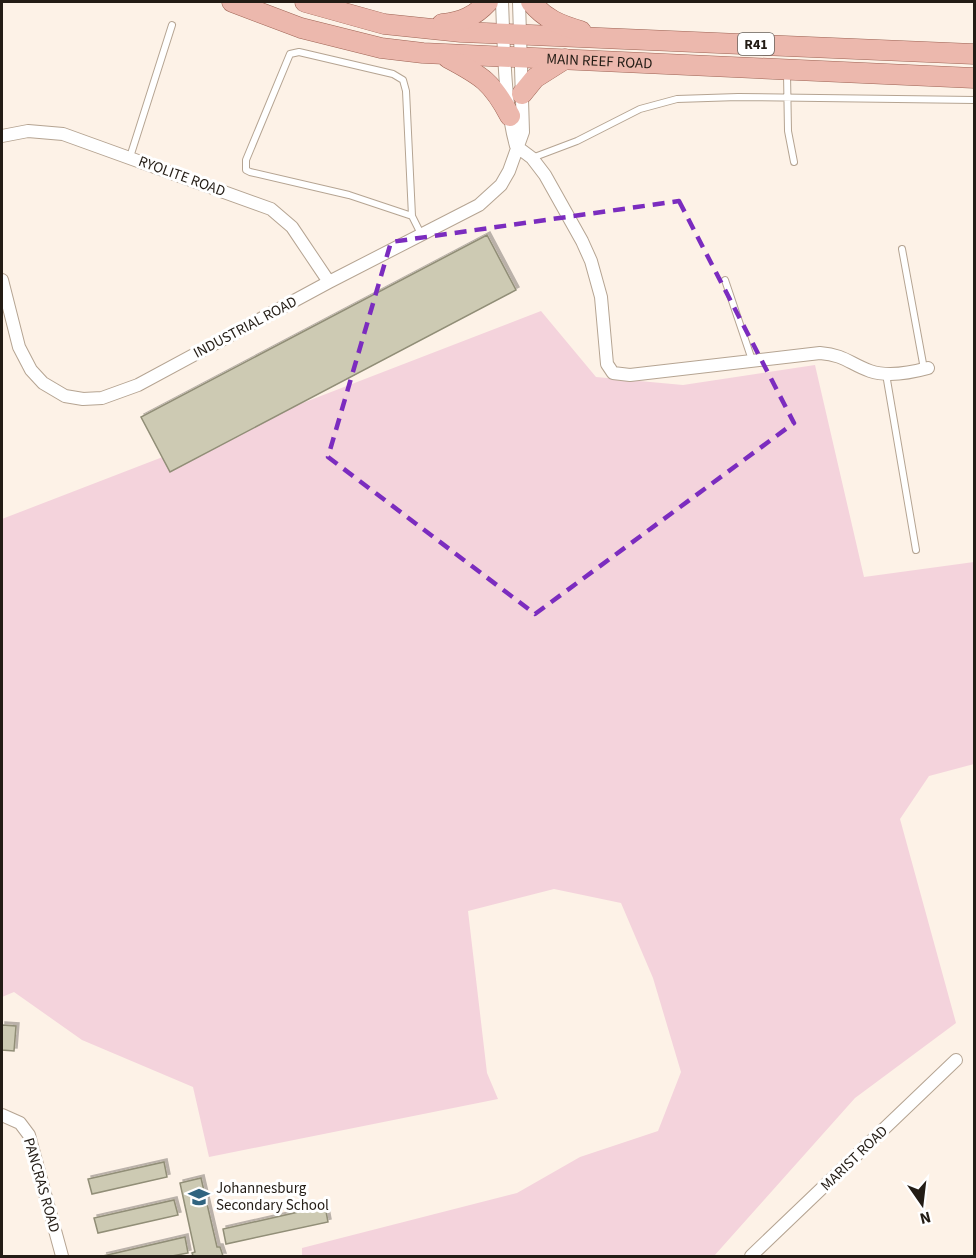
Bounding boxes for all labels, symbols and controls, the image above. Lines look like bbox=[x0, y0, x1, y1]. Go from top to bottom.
road number: R41 bbox=[738, 33, 774, 55]
street label: MAIN REEF ROAD bbox=[546, 49, 653, 74]
street label: RYOLITE ROAD bbox=[135, 151, 228, 202]
street label: INDUSTRIAL ROAD bbox=[190, 291, 301, 364]
street label: MARIST ROAD bbox=[816, 1121, 893, 1196]
street label: PANCRAS ROAD bbox=[18, 1135, 65, 1235]
north arrow bbox=[892, 1174, 952, 1234]
place label: Johannesburg Secondary School bbox=[216, 1178, 329, 1216]
school or university icon: Johannesburg Secondary School bbox=[187, 1185, 211, 1209]
text: N bbox=[918, 1206, 933, 1230]

